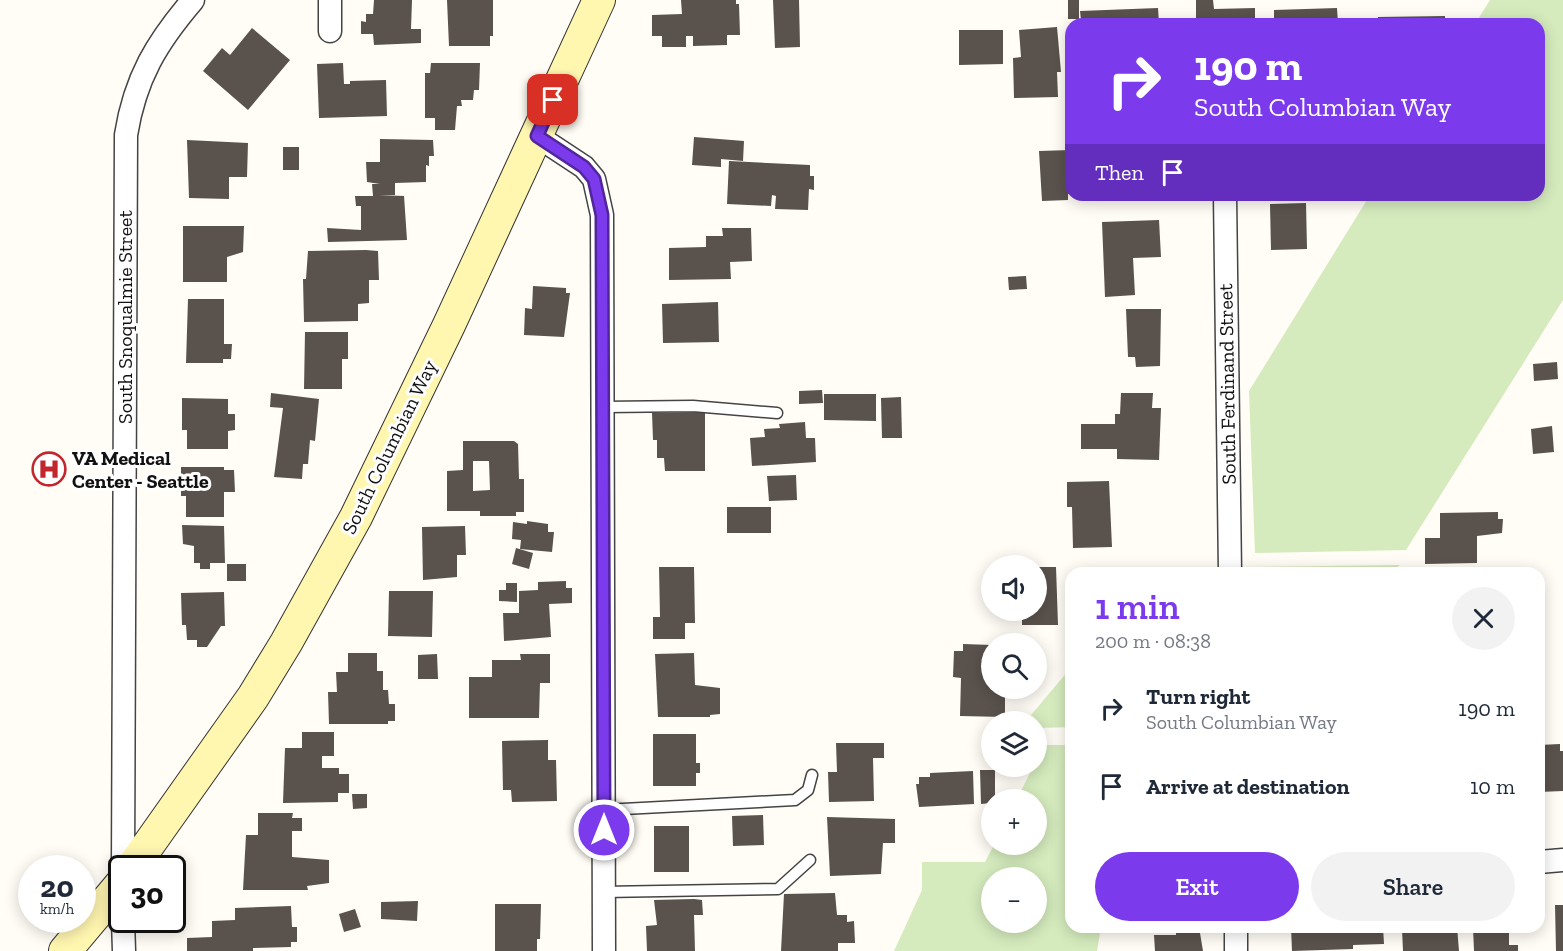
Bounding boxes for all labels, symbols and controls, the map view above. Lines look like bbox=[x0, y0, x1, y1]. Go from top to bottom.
text: 190 m bbox=[1194, 40, 1302, 91]
icon: right bbox=[1095, 42, 1173, 120]
pin bbox=[527, 74, 578, 125]
icon: arrive bbox=[536, 83, 569, 116]
text: South Columbian Way bbox=[1194, 91, 1451, 123]
icon: arrive bbox=[1156, 156, 1189, 189]
text: Then bbox=[1095, 159, 1144, 186]
street label: South Snoqualmie Street bbox=[113, 209, 137, 424]
street label: South Ferdinand Street bbox=[1213, 283, 1241, 485]
street label: South Columbian Way bbox=[336, 355, 442, 538]
place label: VA Medical Center - Seattle bbox=[72, 446, 209, 493]
hospital icon: VA Medical Center - Seattle bbox=[31, 451, 67, 487]
map controls bbox=[981, 555, 1047, 933]
button: sound bbox=[981, 555, 1047, 621]
text: 1 min bbox=[1095, 585, 1180, 628]
button: close bbox=[1452, 587, 1515, 650]
text: 200 m · 08:38 bbox=[1095, 629, 1211, 653]
button: search bbox=[981, 633, 1047, 699]
text: Turn right bbox=[1146, 683, 1250, 710]
icon: right bbox=[1095, 692, 1128, 725]
text: 190 m bbox=[1458, 695, 1515, 722]
text: South Columbian Way bbox=[1146, 710, 1337, 734]
button: layers bbox=[981, 711, 1047, 777]
icon: arrive bbox=[1095, 770, 1128, 803]
text: Arrive at destination bbox=[1146, 773, 1349, 800]
text: 10 m bbox=[1470, 773, 1515, 800]
button: + bbox=[981, 789, 1047, 855]
position arrow bbox=[572, 798, 636, 862]
button: Exit bbox=[1095, 852, 1299, 921]
button: Share bbox=[1311, 852, 1515, 921]
speed limit sign: 30 bbox=[108, 855, 186, 933]
button: − bbox=[981, 867, 1047, 933]
text: 20 bbox=[40, 869, 74, 905]
text: km/h bbox=[40, 900, 74, 918]

